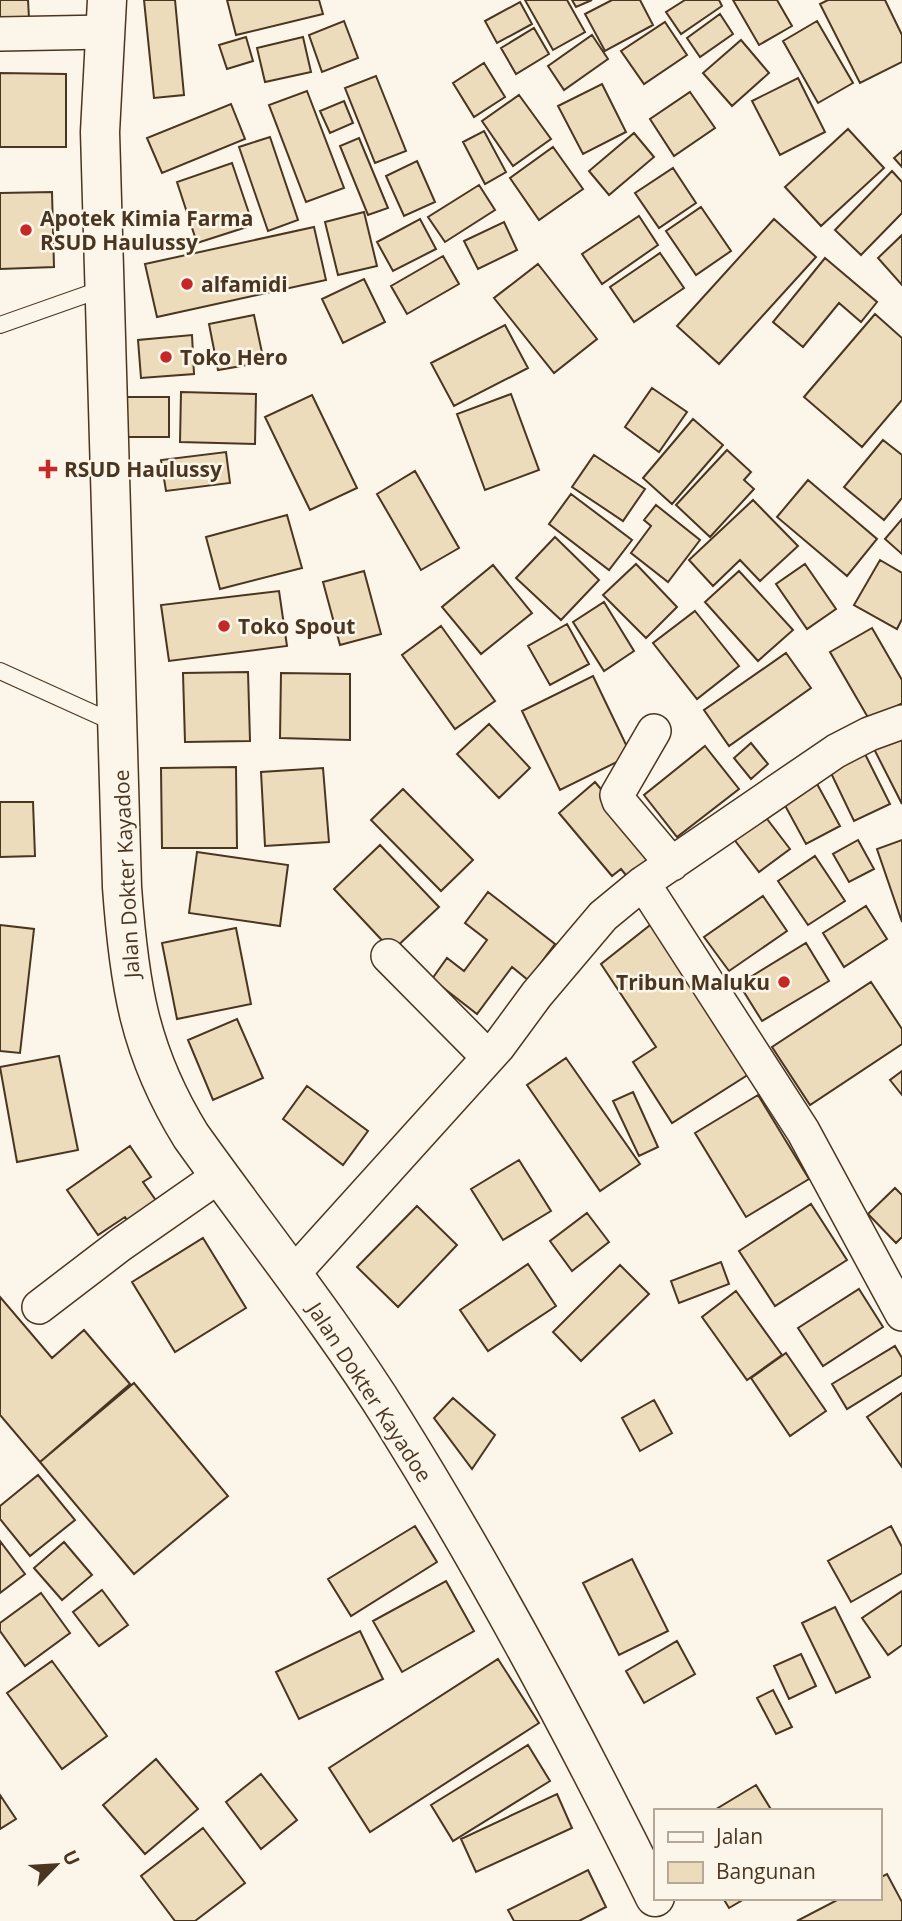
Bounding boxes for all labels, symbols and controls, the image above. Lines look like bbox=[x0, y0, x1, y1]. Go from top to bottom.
place label: Apotek Kimia Farma RSUD Haulussy bbox=[40, 204, 253, 256]
marker: Apotek Kimia Farma RSUD Haulussy bbox=[18, 222, 34, 238]
place label: alfamidi bbox=[201, 270, 288, 298]
marker: alfamidi bbox=[179, 276, 195, 292]
place label: Toko Hero bbox=[180, 343, 288, 371]
marker: Toko Hero bbox=[158, 349, 174, 365]
place label: RSUD Haulussy bbox=[64, 455, 222, 483]
marker: RSUD Haulussy bbox=[38, 459, 58, 479]
place label: Toko Spout bbox=[238, 612, 355, 640]
marker: Toko Spout bbox=[216, 618, 232, 634]
street label: Jalan Dokter Kayadoe bbox=[107, 769, 146, 981]
place label: Tribun Maluku bbox=[616, 968, 770, 996]
marker: Tribun Maluku bbox=[776, 974, 792, 990]
street label: Jalan Dokter Kayadoe bbox=[300, 1295, 439, 1487]
legend bbox=[654, 1809, 881, 1900]
text: Jalan bbox=[714, 1822, 763, 1850]
north arrow bbox=[21, 1830, 91, 1900]
text: U bbox=[57, 1846, 86, 1870]
text: Bangunan bbox=[716, 1857, 816, 1885]

